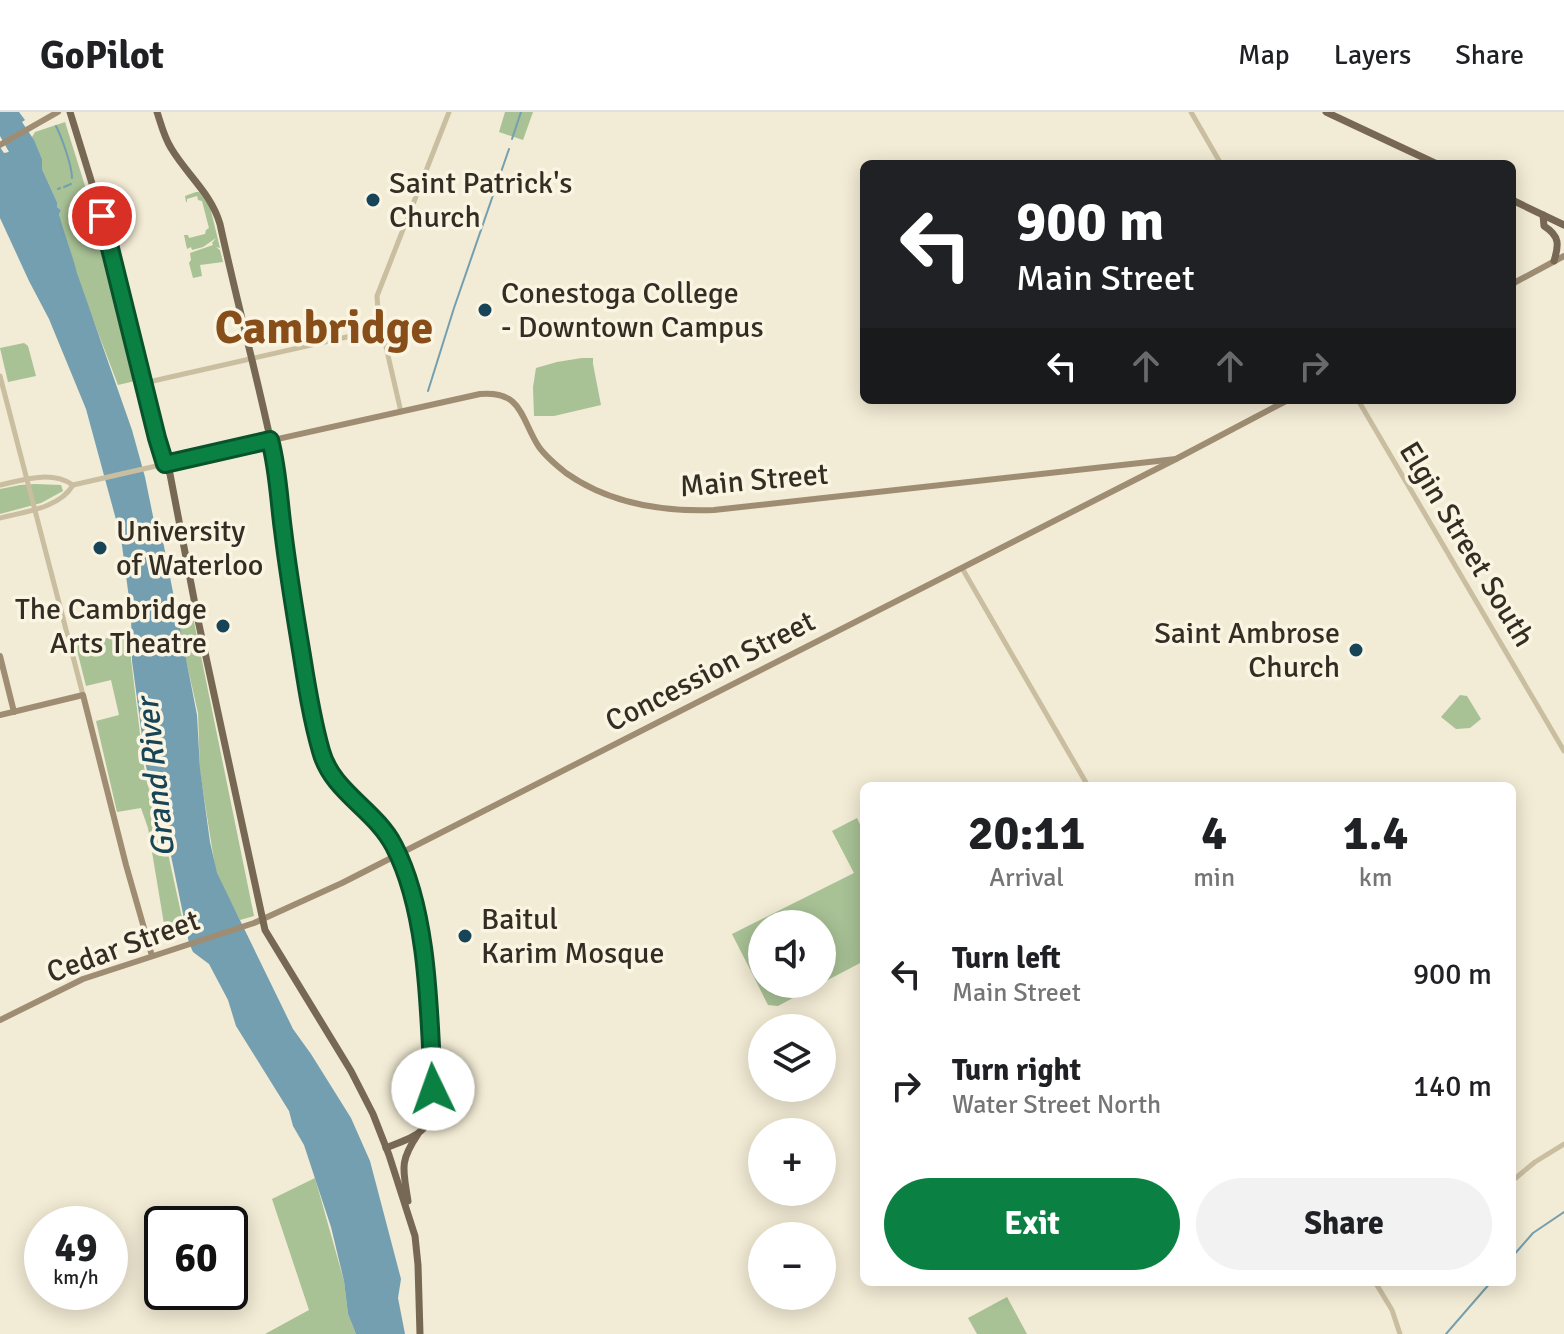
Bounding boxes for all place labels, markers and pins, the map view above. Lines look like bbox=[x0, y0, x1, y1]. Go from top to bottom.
place label: Saint Patrick's Church bbox=[389, 165, 572, 236]
pin bbox=[68, 182, 136, 250]
marker: Saint Patrick's Church bbox=[364, 191, 382, 209]
place label: Conestoga College - Downtown Campus bbox=[501, 275, 764, 346]
marker: Conestoga College - Downtown Campus bbox=[476, 301, 494, 319]
place label: University of Waterloo bbox=[116, 513, 263, 584]
marker: University of Waterloo bbox=[91, 539, 109, 557]
place label: The Cambridge Arts Theatre bbox=[15, 591, 207, 662]
place label: Saint Ambrose Church bbox=[1154, 615, 1340, 686]
marker: The Cambridge Arts Theatre bbox=[214, 617, 232, 635]
marker: Saint Ambrose Church bbox=[1347, 641, 1365, 659]
place label: Baitul Karim Mosque bbox=[481, 901, 664, 972]
marker: Baitul Karim Mosque bbox=[456, 927, 474, 945]

